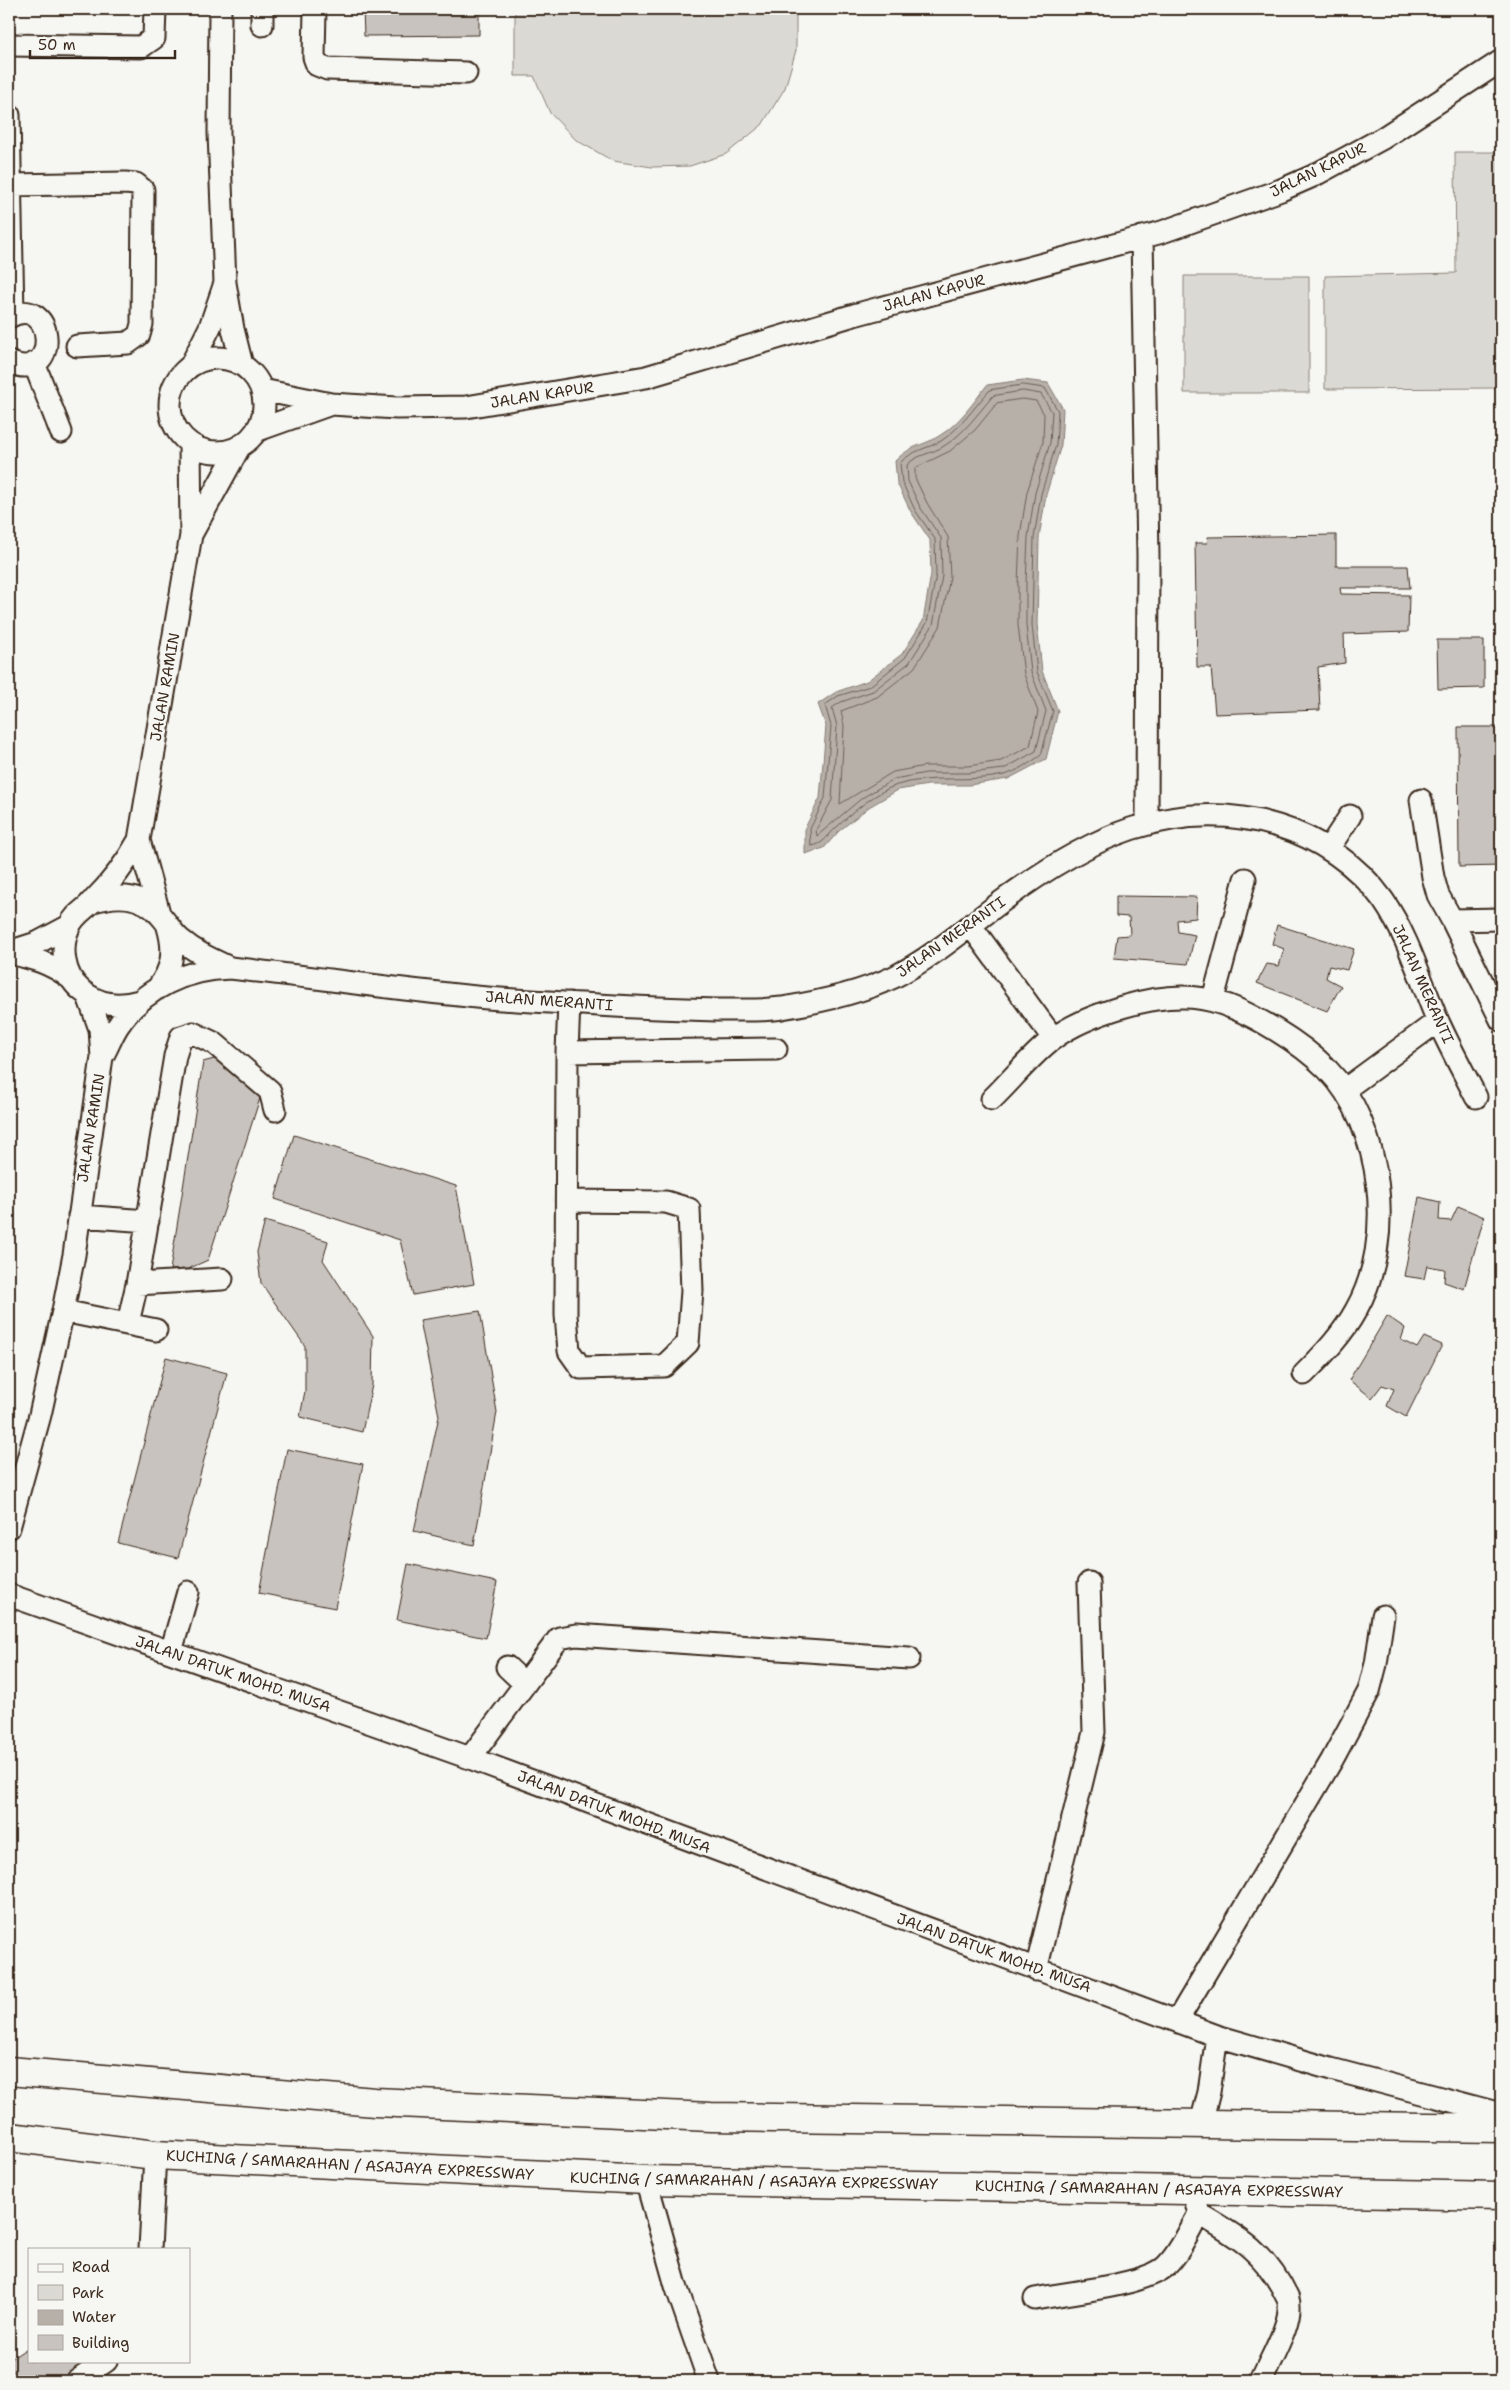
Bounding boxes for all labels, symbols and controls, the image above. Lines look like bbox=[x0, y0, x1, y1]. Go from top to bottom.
scale bar bbox=[30, 28, 175, 60]
text: 50 m bbox=[38, 35, 76, 55]
street label: JALAN KAPUR bbox=[1267, 138, 1369, 202]
street label: JALAN KAPUR bbox=[881, 270, 987, 316]
street label: JALAN KAPUR bbox=[489, 377, 595, 413]
street label: JALAN RAMIN bbox=[146, 631, 184, 743]
street label: JALAN MERANTI bbox=[893, 892, 1009, 982]
street label: JALAN MERANTI bbox=[1388, 921, 1458, 1047]
street label: JALAN MERANTI bbox=[484, 987, 614, 1015]
street label: JALAN RAMIN bbox=[73, 1072, 109, 1184]
street label: JALAN DATUK MOHD. MUSA bbox=[133, 1631, 334, 1717]
street label: JALAN DATUK MOHD. MUSA bbox=[514, 1766, 714, 1858]
street label: JALAN DATUK MOHD. MUSA bbox=[894, 1908, 1094, 1998]
street label: KUCHING / SAMARAHAN / ASAJAYA EXPRESSWAY bbox=[166, 2145, 534, 2185]
street label: KUCHING / SAMARAHAN / ASAJAYA EXPRESSWAY bbox=[570, 2168, 938, 2194]
street label: KUCHING / SAMARAHAN / ASAJAYA EXPRESSWAY bbox=[975, 2176, 1343, 2202]
legend bbox=[28, 2248, 190, 2362]
text: Road bbox=[72, 2257, 110, 2277]
text: Park bbox=[72, 2283, 104, 2303]
text: Water bbox=[72, 2307, 116, 2327]
text: Building bbox=[72, 2333, 129, 2353]

